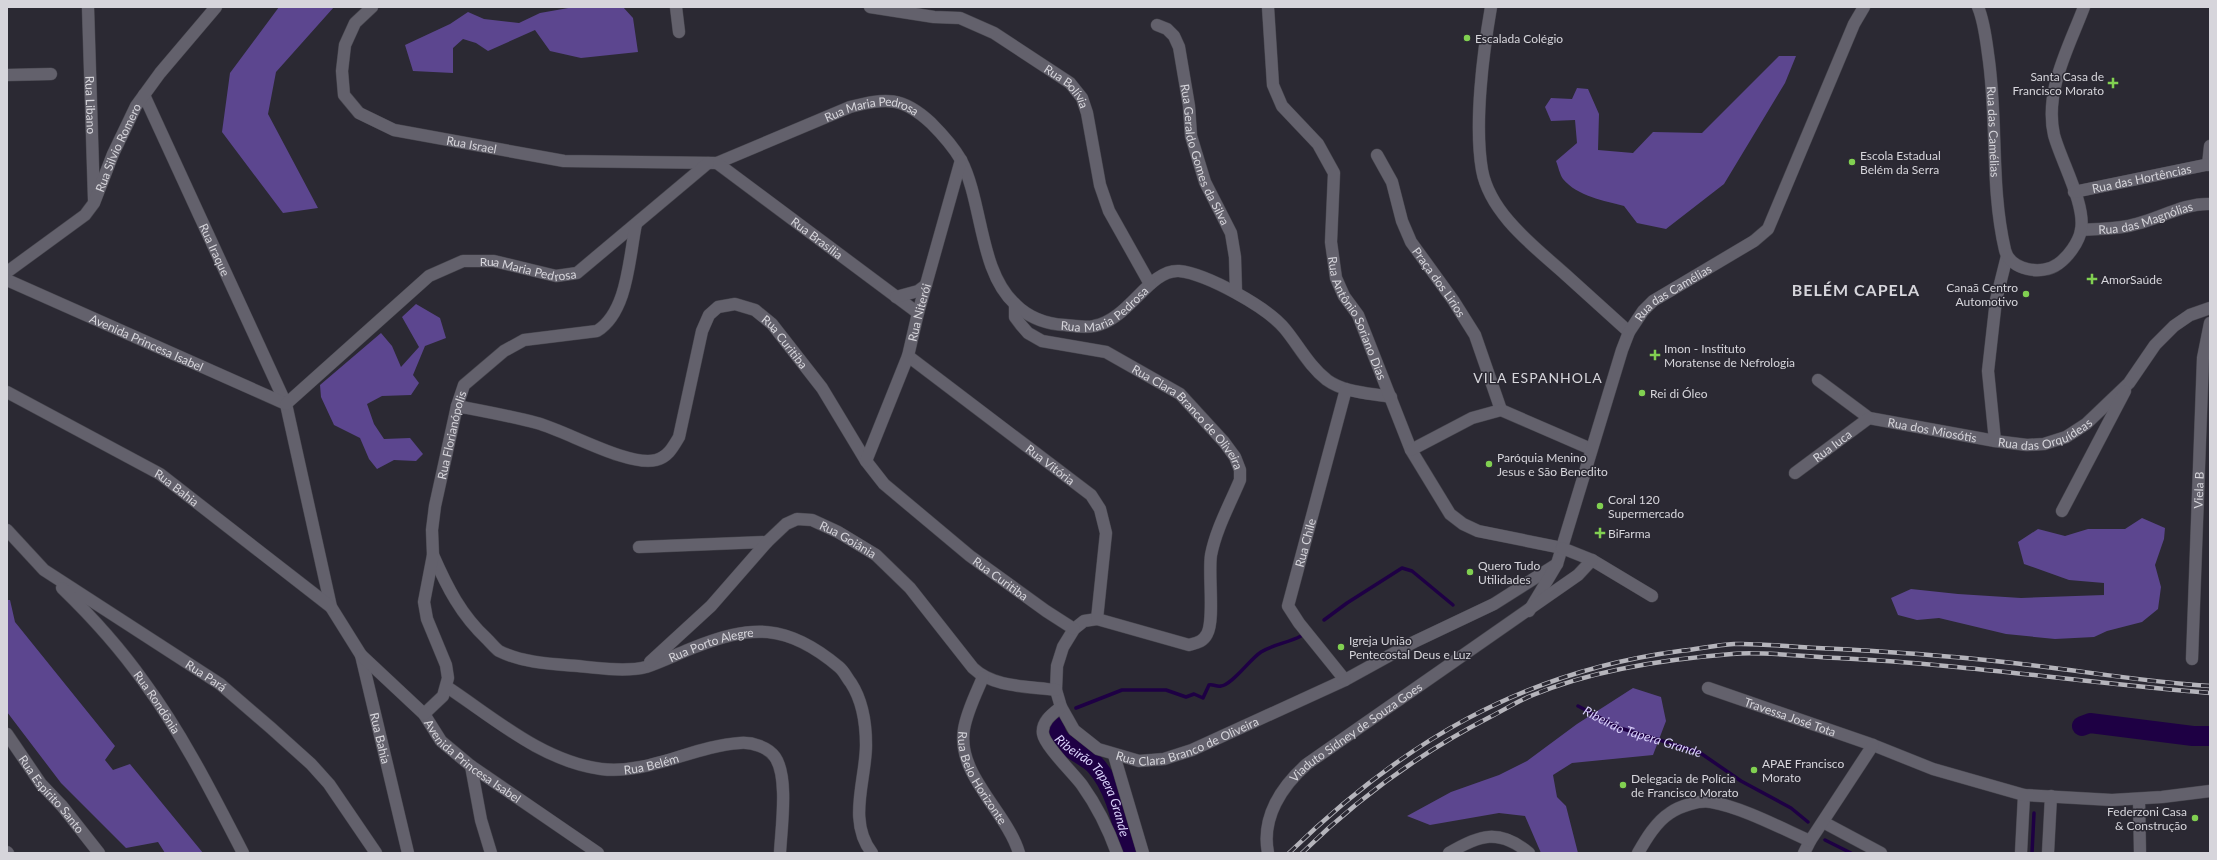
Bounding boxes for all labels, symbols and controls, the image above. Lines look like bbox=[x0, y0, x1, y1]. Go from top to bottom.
place label: Escalada Colégio bbox=[1475, 31, 1563, 46]
marker: Escalada Colégio bbox=[1462, 33, 1472, 43]
street label: Rua Bolívia bbox=[1042, 61, 1092, 110]
place label: Santa Casa de Francisco Morato bbox=[2012, 69, 2104, 98]
street label: Rua Libano bbox=[83, 76, 99, 135]
marker: Santa Casa de Francisco Morato bbox=[2107, 77, 2119, 89]
street label: Rua Geraldo Gomes da Silva bbox=[1178, 83, 1233, 227]
street label: Rua das Camélias bbox=[1984, 85, 2003, 177]
street label: Rua Maria Pedrosa bbox=[822, 93, 922, 125]
street label: Rua Silvio Romero bbox=[92, 101, 144, 194]
street label: Rua Israel bbox=[445, 132, 498, 156]
place label: Escola Estadual Belém da Serra bbox=[1860, 148, 1941, 177]
marker: Escola Estadual Belém da Serra bbox=[1847, 157, 1857, 167]
street label: Rua das Hortências bbox=[2090, 161, 2193, 196]
street label: Rua das Magnólias bbox=[2098, 198, 2194, 236]
street label: Rua Brasília bbox=[788, 214, 846, 262]
street label: Rua Iraque bbox=[196, 221, 234, 278]
street label: Praça dos Lirios bbox=[1410, 244, 1469, 320]
street label: Rua Maria Pedrosa bbox=[480, 254, 577, 284]
street label: Rua Antônio Soriano Dias bbox=[1326, 255, 1390, 382]
street label: Rua das Camélias bbox=[1631, 261, 1714, 324]
place label: AmorSaúde bbox=[2101, 272, 2162, 287]
marker: AmorSaúde bbox=[2086, 273, 2098, 285]
district label: BELÉM CAPELA bbox=[1792, 280, 1920, 299]
place label: Canaã Centro Automotivo bbox=[1946, 280, 2018, 309]
street label: Rua Niterói bbox=[904, 282, 933, 343]
street label: Rua Maria Pedrosa bbox=[1060, 283, 1151, 335]
marker: Canaã Centro Automotivo bbox=[2021, 289, 2031, 299]
street label: Avenida Princesa Isabel bbox=[88, 310, 206, 374]
street label: Rua Curitiba bbox=[759, 311, 811, 371]
place label: Imon - Instituto Moratense de Nefrologia bbox=[1664, 341, 1795, 370]
marker: Imon - Instituto Moratense de Nefrologia bbox=[1649, 349, 1661, 361]
street label: Rua Clara Branco de Oliveira bbox=[1129, 361, 1247, 471]
district label: VILA ESPANHOLA bbox=[1473, 369, 1603, 386]
place label: Rei di Óleo bbox=[1650, 386, 1708, 401]
marker: Rei di Óleo bbox=[1637, 388, 1647, 398]
street label: Rua Florianópolis bbox=[434, 389, 469, 481]
street label: Rua dos Miosótis bbox=[1887, 414, 1978, 445]
street label: Rua das Orquídeas bbox=[1997, 415, 2095, 453]
street label: Rua Iuca bbox=[1810, 426, 1854, 465]
street label: Rua Vitória bbox=[1023, 441, 1078, 488]
place label: Paróquia Menino Jesus e São Benedito bbox=[1497, 450, 1608, 479]
marker: Paróquia Menino Jesus e São Benedito bbox=[1484, 459, 1494, 469]
street label: Rua Bahia bbox=[152, 465, 202, 509]
street label: Viela B bbox=[2190, 471, 2206, 509]
place label: Coral 120 Supermercado bbox=[1608, 492, 1684, 521]
marker: Coral 120 Supermercado bbox=[1595, 501, 1605, 511]
street label: Rua Goiânia bbox=[817, 517, 879, 561]
street label: Rua Chile bbox=[1291, 517, 1319, 569]
place label: BiFarma bbox=[1608, 526, 1651, 541]
marker: BiFarma bbox=[1595, 528, 1605, 538]
street label: Rua Curitiba bbox=[970, 553, 1031, 603]
place label: Quero Tudo Utilidades bbox=[1478, 558, 1540, 587]
marker: Quero Tudo Utilidades bbox=[1465, 567, 1475, 577]
street label: Rua Porto Alegre bbox=[666, 624, 754, 665]
place label: Igreja União Pentecostal Deus e Luz bbox=[1349, 633, 1471, 662]
marker: Igreja União Pentecostal Deus e Luz bbox=[1336, 642, 1346, 652]
street label: Rua Pará bbox=[183, 656, 230, 694]
street label: Rua Rondônia bbox=[131, 668, 184, 736]
street label: Viaduto Sidney de Souza Goes bbox=[1286, 679, 1425, 785]
street label: Travessa José Tota bbox=[1742, 694, 1838, 739]
water label: Ribeirão Tapera Grande bbox=[1581, 702, 1704, 760]
street label: Rua Bahia bbox=[367, 711, 394, 765]
street label: Rua Clara Branco de Oliveira bbox=[1114, 713, 1261, 769]
street label: Avenida Princesa Isabel bbox=[421, 716, 524, 806]
street label: Rua Belo Horizonte bbox=[956, 731, 1011, 827]
water label: Ribeirão Tapera Grande bbox=[1052, 731, 1133, 838]
street label: Rua Belém bbox=[623, 750, 681, 777]
street label: Rua Espírito Santo bbox=[16, 752, 88, 836]
place label: APAE Francisco Morato bbox=[1762, 756, 1844, 785]
marker: APAE Francisco Morato bbox=[1749, 765, 1759, 775]
place label: Delegacia de Polícia de Francisco Morato bbox=[1631, 771, 1739, 800]
marker: Delegacia de Polícia de Francisco Morato bbox=[1618, 780, 1628, 790]
place label: Federzoni Casa & Construção bbox=[2107, 804, 2187, 833]
marker: Federzoni Casa & Construção bbox=[2190, 813, 2200, 823]

